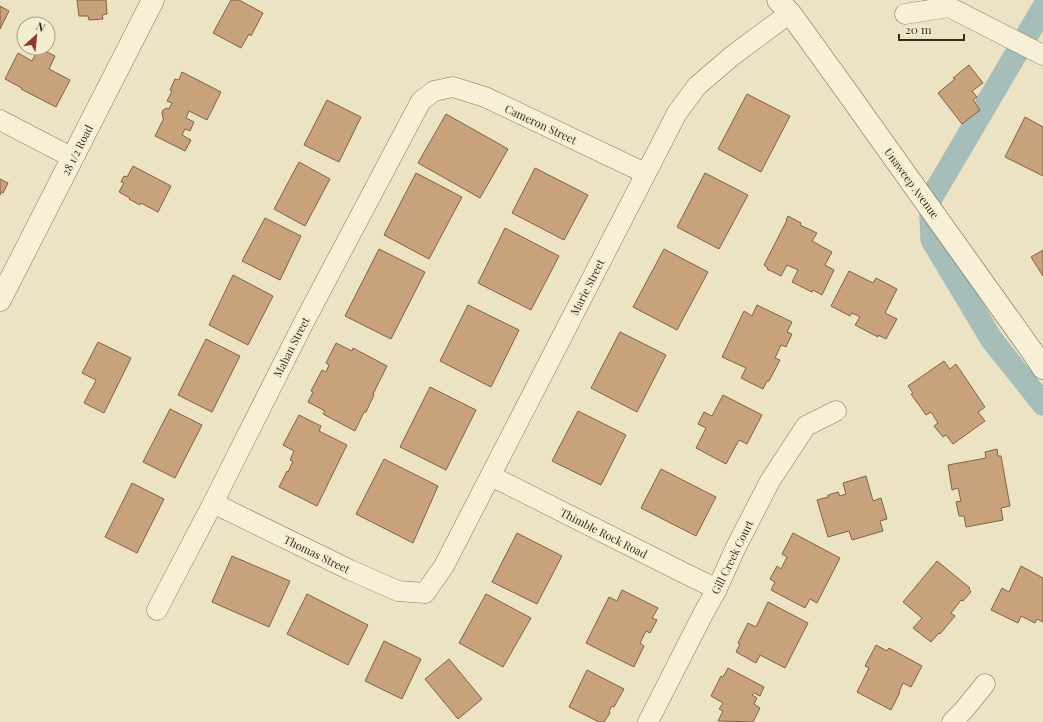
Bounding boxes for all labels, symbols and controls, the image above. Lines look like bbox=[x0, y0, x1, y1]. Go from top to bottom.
north arrow bbox=[16, 16, 56, 56]
scale bar bbox=[899, 16, 964, 42]
text: N bbox=[34, 18, 48, 35]
text: 20 m bbox=[905, 21, 932, 37]
street label: Cameron Street bbox=[503, 101, 580, 147]
street label: 28 1/2 Road bbox=[58, 122, 96, 178]
street label: Unaweep Avenue bbox=[881, 145, 943, 222]
street label: Marie Street bbox=[566, 256, 608, 318]
street label: Mahan Street bbox=[269, 314, 313, 380]
street label: Thimble Rock Road bbox=[558, 505, 651, 562]
street label: Gill Creek Court bbox=[708, 517, 756, 597]
street label: Thomas Street bbox=[281, 532, 353, 577]

